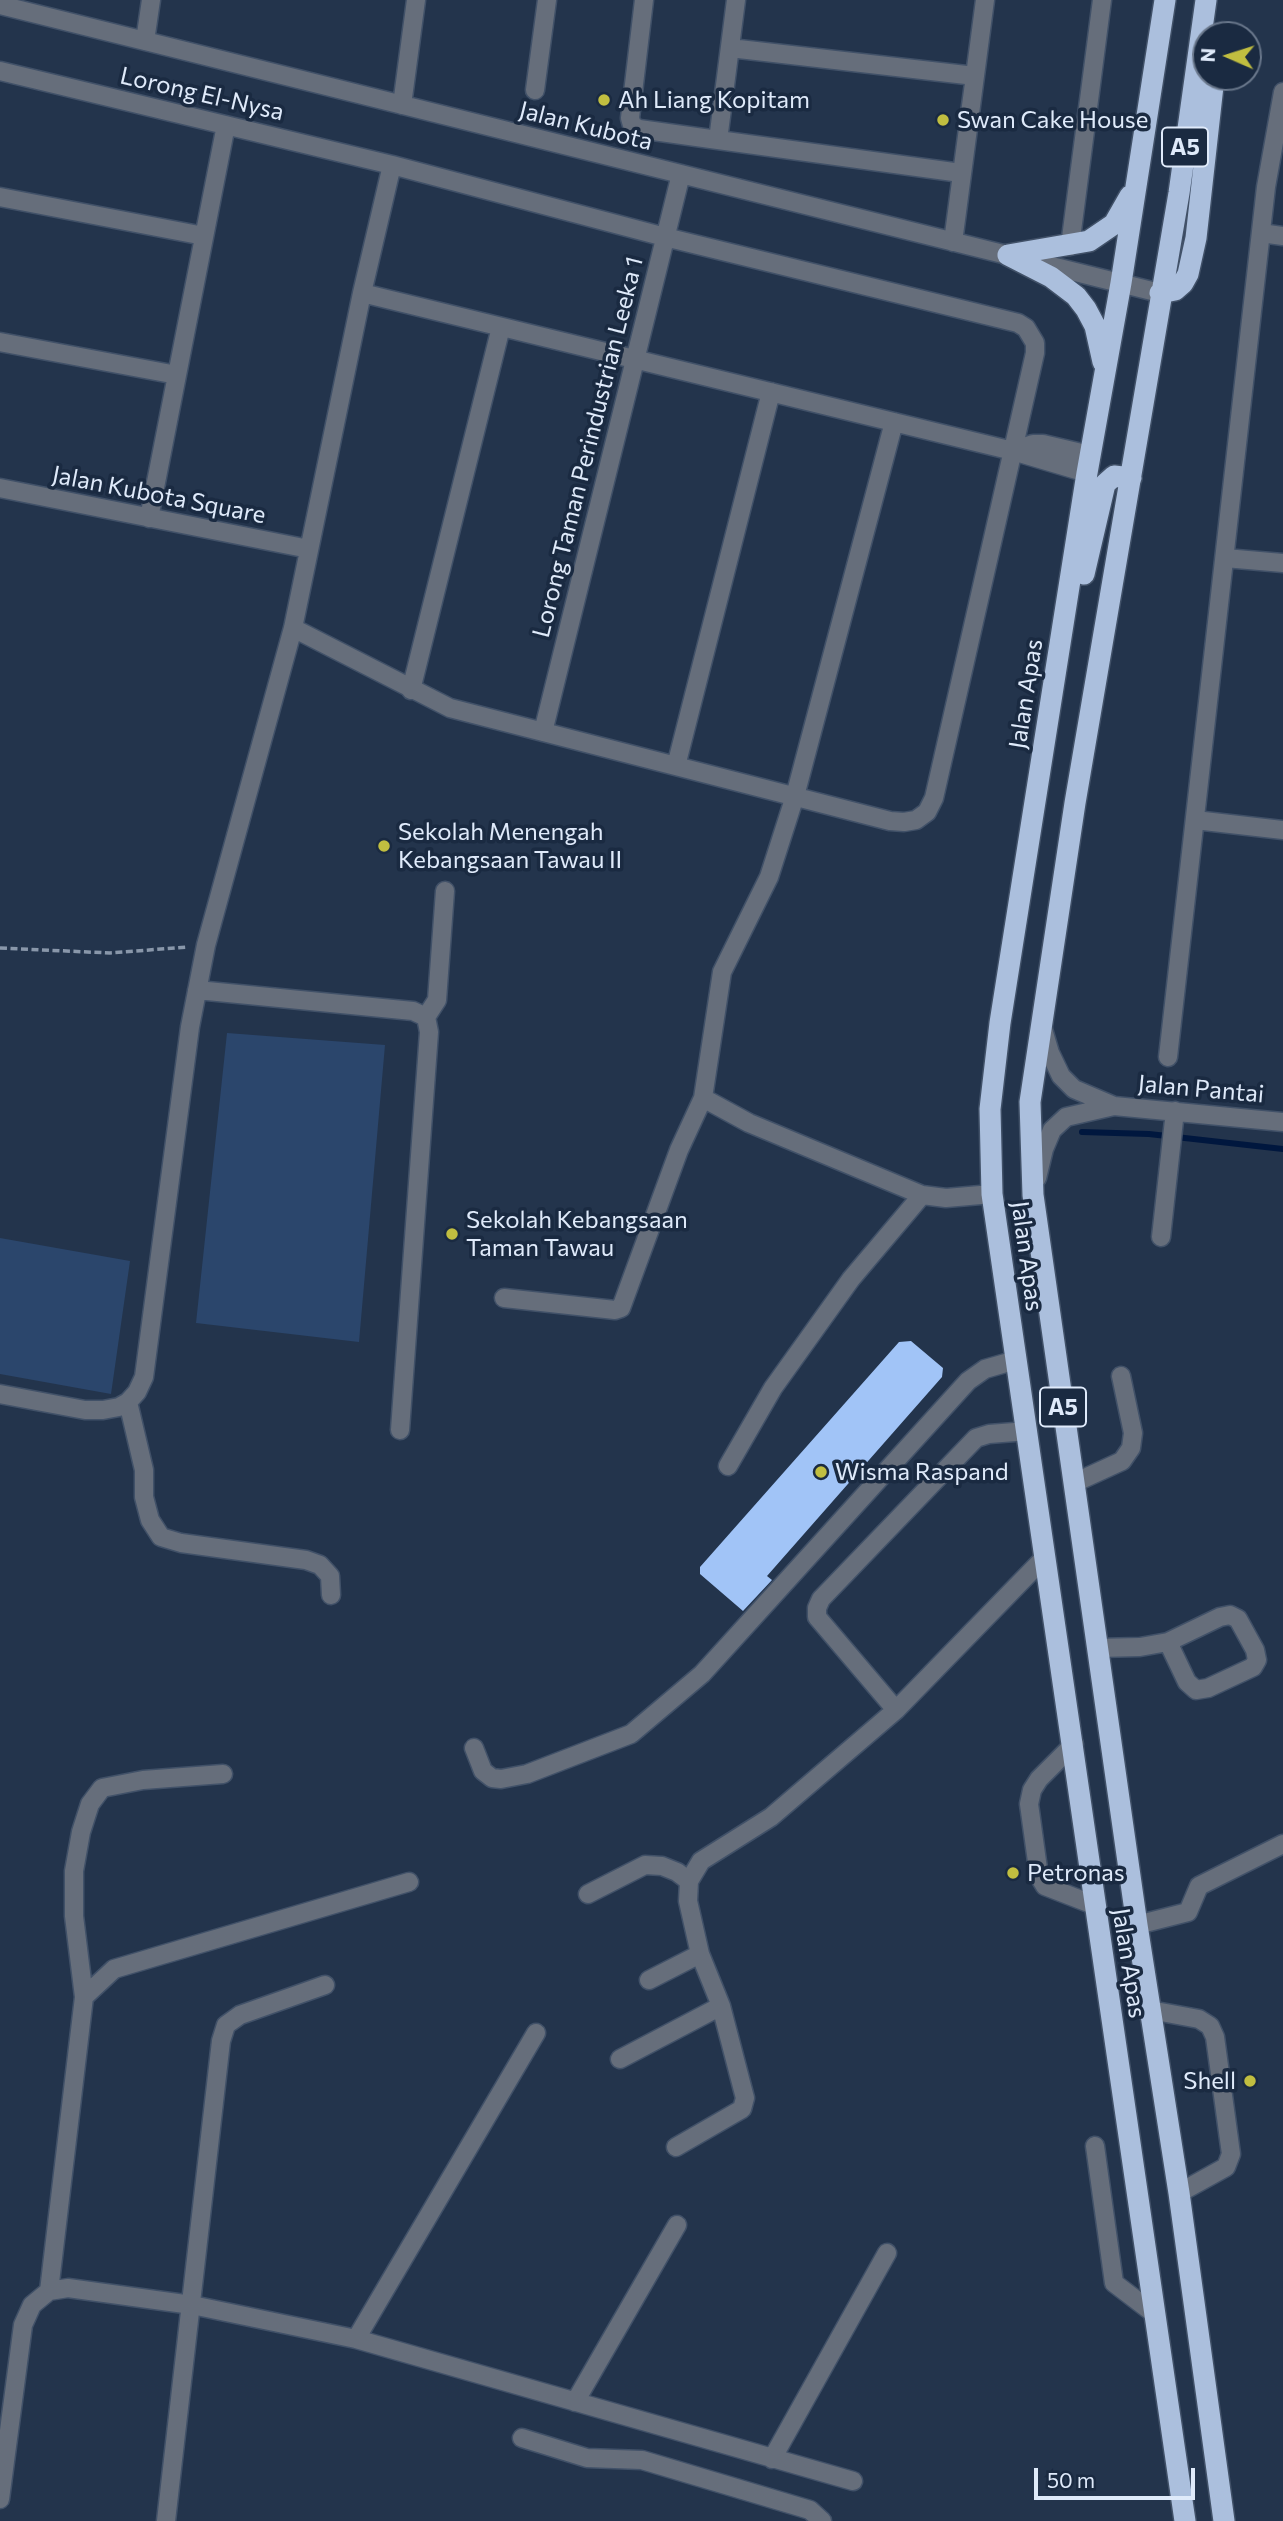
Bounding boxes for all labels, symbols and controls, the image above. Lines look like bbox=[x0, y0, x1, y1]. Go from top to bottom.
north arrow bbox=[1192, 21, 1262, 91]
text: N bbox=[1196, 47, 1219, 63]
street label: Lorong El-Nysa bbox=[117, 61, 287, 127]
place label: Ah Liang Kopitam bbox=[618, 86, 810, 114]
marker: Ah Liang Kopitam bbox=[596, 92, 612, 108]
street label: Jalan Kubota bbox=[516, 96, 656, 156]
place label: Swan Cake House bbox=[957, 106, 1148, 134]
marker: Swan Cake House bbox=[935, 112, 951, 128]
road number: A5 bbox=[1162, 128, 1208, 166]
street label: Lorong Taman Perindustrian Leeka 1 bbox=[527, 254, 649, 640]
street label: Jalan Kubota Square bbox=[50, 460, 268, 530]
street label: Jalan Apas bbox=[1003, 637, 1049, 751]
place label: Sekolah Menengah Kebangsaan Tawau II bbox=[398, 818, 622, 874]
marker: Sekolah Menengah Kebangsaan Tawau II bbox=[376, 838, 392, 854]
street label: Jalan Pantai bbox=[1137, 1069, 1265, 1109]
street label: Jalan Apas bbox=[1005, 1199, 1049, 1313]
place label: Sekolah Kebangsaan Taman Tawau bbox=[466, 1206, 688, 1262]
marker: Sekolah Kebangsaan Taman Tawau bbox=[444, 1226, 460, 1242]
road number: A5 bbox=[1040, 1388, 1086, 1426]
place label: Wisma Raspand bbox=[835, 1458, 1009, 1486]
marker: Wisma Raspand bbox=[813, 1464, 829, 1480]
place label: Petronas bbox=[1027, 1859, 1125, 1887]
marker: Petronas bbox=[1005, 1865, 1021, 1881]
street label: Jalan Apas bbox=[1106, 1906, 1152, 2020]
place label: Shell bbox=[1183, 2067, 1236, 2095]
marker: Shell bbox=[1242, 2073, 1258, 2089]
scale bar bbox=[1038, 2454, 1199, 2498]
text: 50 m bbox=[1047, 2467, 1095, 2492]

